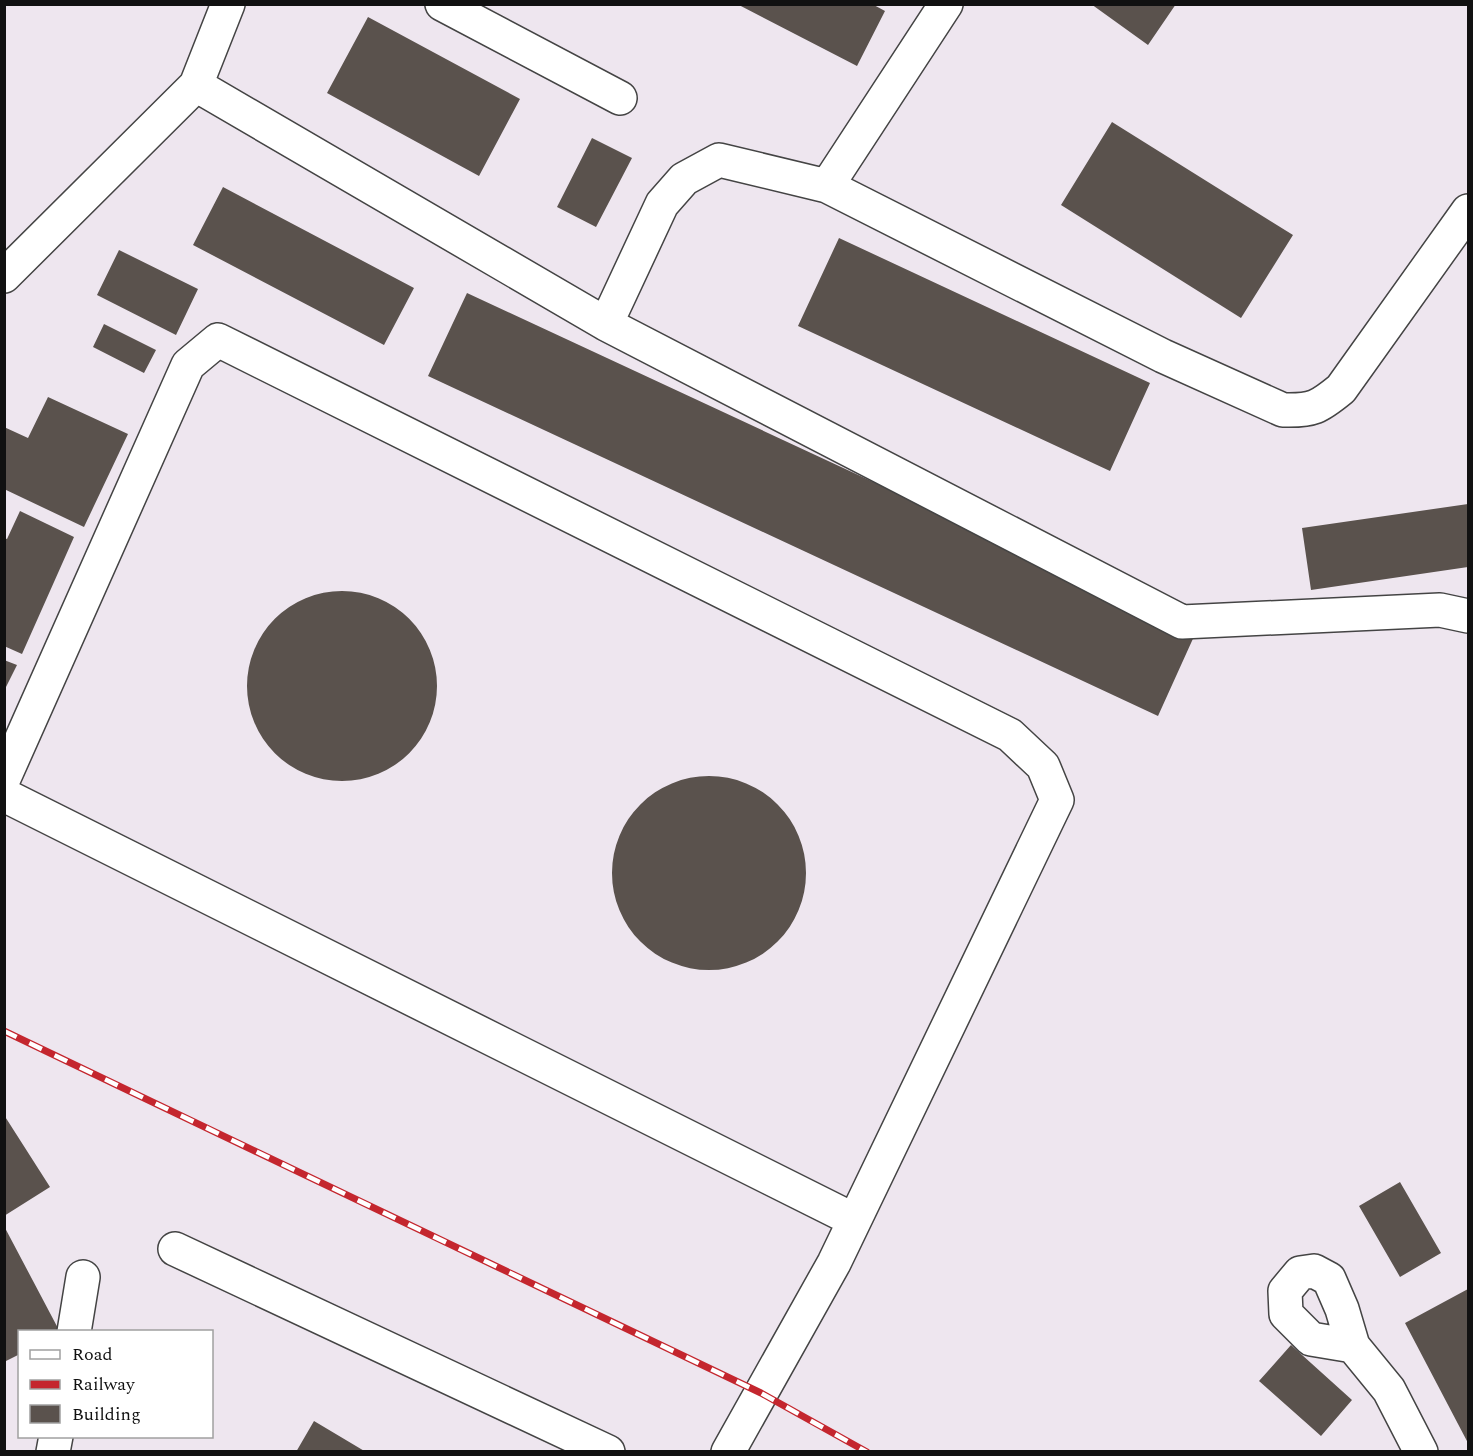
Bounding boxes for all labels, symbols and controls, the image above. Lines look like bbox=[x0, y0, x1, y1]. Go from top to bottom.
legend bbox=[18, 1330, 213, 1438]
text: Road bbox=[72, 1341, 113, 1368]
text: Railway bbox=[72, 1371, 136, 1398]
text: Building bbox=[72, 1401, 141, 1428]

